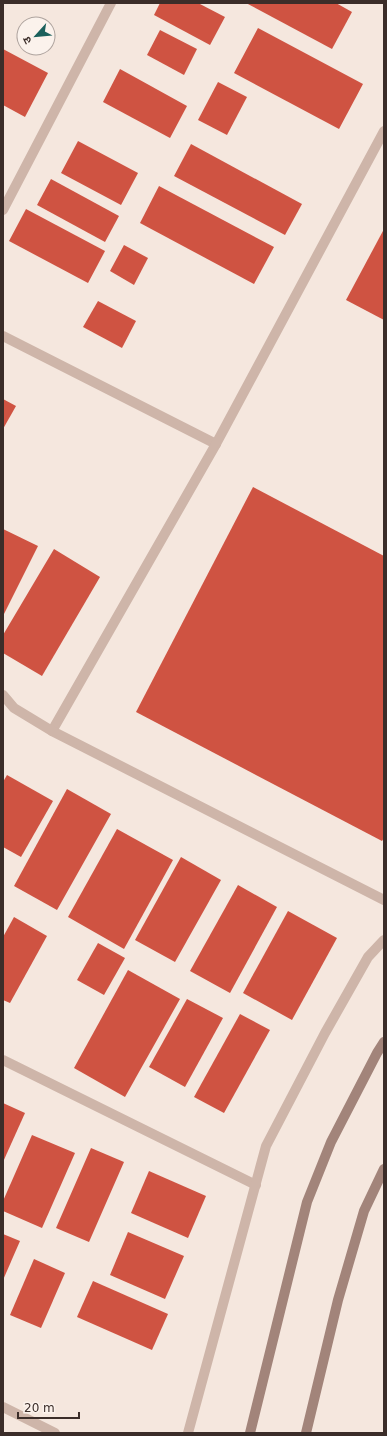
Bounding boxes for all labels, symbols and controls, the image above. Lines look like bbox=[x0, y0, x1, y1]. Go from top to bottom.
north arrow bbox=[16, 16, 56, 56]
text: उ bbox=[20, 34, 35, 46]
scale bar bbox=[18, 1394, 79, 1420]
text: 20 m bbox=[24, 1401, 55, 1415]

